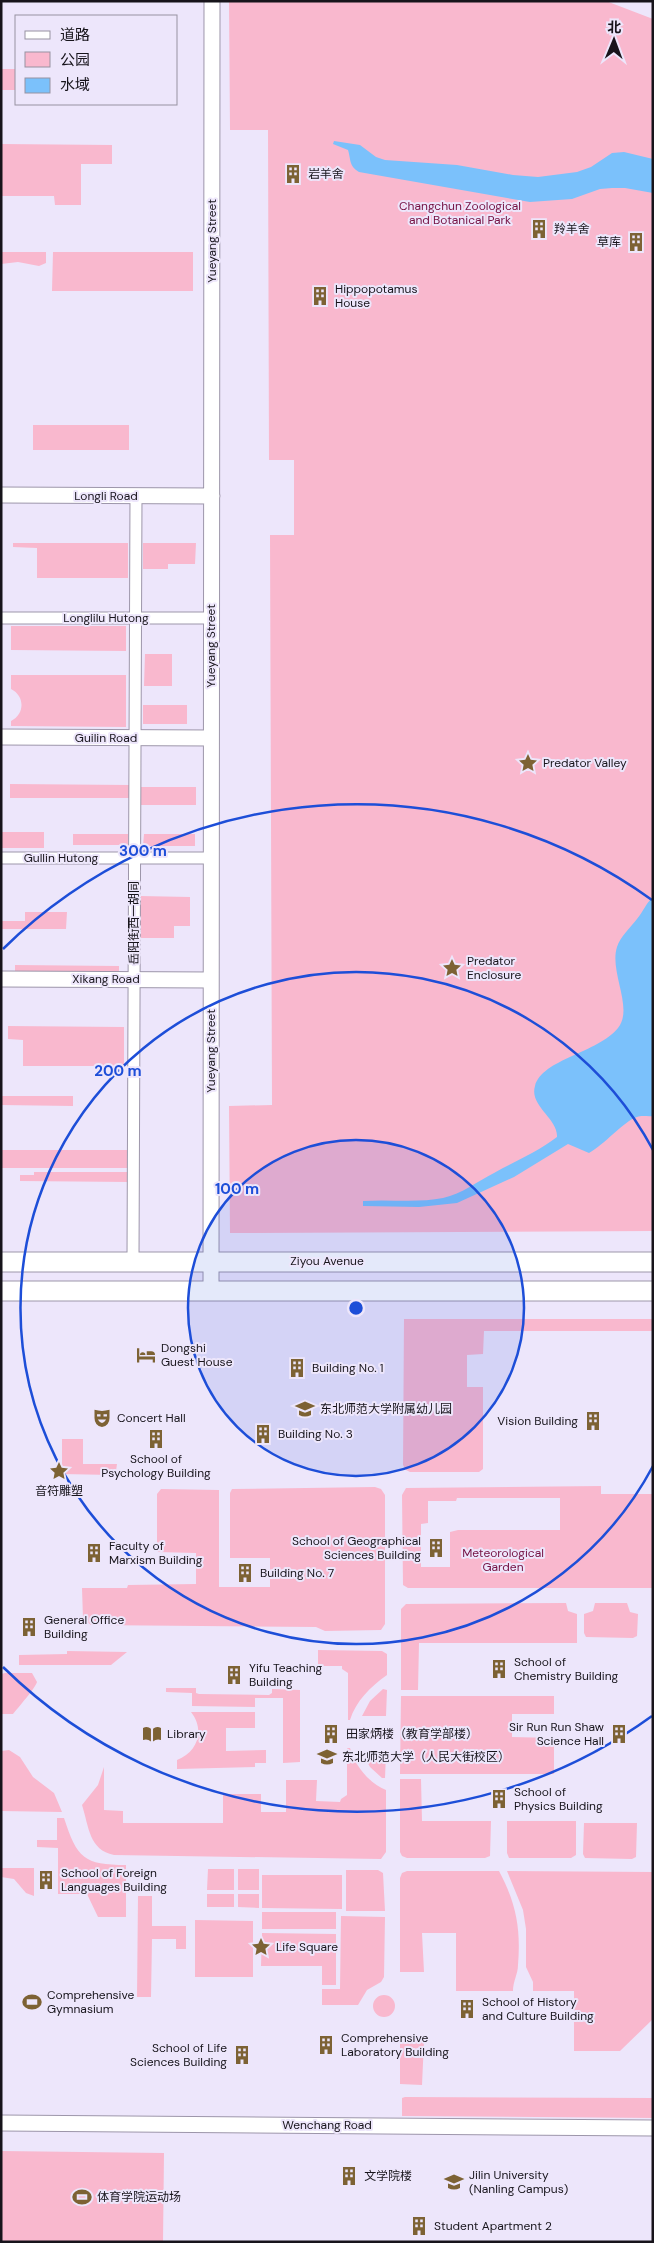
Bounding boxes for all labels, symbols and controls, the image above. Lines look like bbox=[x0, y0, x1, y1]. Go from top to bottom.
legend bbox=[15, 15, 178, 105]
north arrow bbox=[589, 15, 639, 65]
text: 北 bbox=[607, 18, 621, 36]
text: 道路 bbox=[60, 25, 90, 45]
text: 公园 bbox=[60, 50, 90, 70]
text: 水域 bbox=[60, 75, 90, 95]
building icon: 岩羊舍 bbox=[282, 163, 304, 185]
place label: 岩羊舍 bbox=[308, 166, 344, 182]
park label: Changchun Zoological and Botanical Park bbox=[399, 198, 521, 228]
street label: Yueyang Street bbox=[204, 199, 220, 283]
building icon: 羚羊舍 bbox=[528, 218, 550, 240]
place label: 羚羊舍 bbox=[554, 221, 590, 237]
building icon: 草库 bbox=[625, 231, 647, 253]
place label: 草库 bbox=[597, 234, 621, 250]
place label: Hippopotamus House bbox=[335, 281, 417, 311]
building icon: Hippopotamus House bbox=[309, 285, 331, 307]
street label: Longli Road bbox=[74, 488, 138, 504]
street label: Yueyang Street bbox=[203, 604, 219, 688]
street label: Longlilu Hutong bbox=[63, 610, 149, 626]
street label: Guilin Road bbox=[75, 730, 137, 746]
place icon: Predator Valley bbox=[517, 752, 539, 774]
place label: Predator Valley bbox=[543, 755, 627, 771]
text: 300 m bbox=[119, 841, 167, 861]
street label: Gullin Hutong bbox=[24, 850, 99, 866]
street label: 岳阳街西一胡同 bbox=[126, 881, 142, 965]
place label: Predator Enclosure bbox=[467, 953, 521, 983]
place icon: Predator Enclosure bbox=[441, 957, 463, 979]
street label: Xikang Road bbox=[72, 971, 140, 987]
street label: Yueyang Street bbox=[203, 1009, 219, 1093]
text: 200 m bbox=[94, 1061, 142, 1081]
text: 100 m bbox=[215, 1179, 259, 1199]
street label: Ziyou Avenue bbox=[290, 1253, 364, 1269]
centre of rings bbox=[347, 1299, 365, 1317]
place label: Dongshi Guest House bbox=[161, 1340, 233, 1370]
hotel icon: Dongshi Guest House bbox=[135, 1344, 157, 1366]
building icon: Building No. 1 bbox=[286, 1357, 308, 1379]
place label: Building No. 1 bbox=[312, 1360, 384, 1376]
school or university icon: 东北师范大学附属幼儿园 bbox=[294, 1398, 316, 1420]
place label: 东北师范大学附属幼儿园 bbox=[320, 1401, 452, 1417]
theatre icon: Concert Hall bbox=[91, 1407, 113, 1429]
place label: Concert Hall bbox=[117, 1410, 186, 1426]
building icon: Vision Building bbox=[582, 1410, 604, 1432]
place label: Vision Building bbox=[497, 1413, 578, 1429]
building icon: Building No. 3 bbox=[252, 1423, 274, 1445]
place label: Building No. 3 bbox=[278, 1426, 353, 1442]
building icon: School of Psychology Building bbox=[145, 1428, 167, 1450]
place label: School of Psychology Building bbox=[101, 1451, 211, 1481]
place icon: 音符雕塑 bbox=[48, 1460, 70, 1482]
place label: 音符雕塑 bbox=[35, 1483, 83, 1499]
place label: School of Geographical Sciences Building bbox=[292, 1533, 421, 1563]
building icon: School of Geographical Sciences Building bbox=[425, 1537, 447, 1559]
place label: Faculty of Marxism Building bbox=[109, 1538, 203, 1568]
building icon: Faculty of Marxism Building bbox=[83, 1542, 105, 1564]
park label: Meteorological Garden bbox=[462, 1545, 544, 1575]
building icon: Building No. 7 bbox=[234, 1562, 256, 1584]
place label: Building No. 7 bbox=[260, 1565, 334, 1581]
place label: General Office Building bbox=[44, 1612, 124, 1642]
building icon: General Office Building bbox=[18, 1616, 40, 1638]
place label: School of Chemistry Building bbox=[514, 1654, 619, 1684]
building icon: School of Chemistry Building bbox=[488, 1658, 510, 1680]
place label: Yifu Teaching Building bbox=[249, 1660, 323, 1690]
building icon: Yifu Teaching Building bbox=[223, 1664, 245, 1686]
place label: Sir Run Run Shaw Science Hall bbox=[509, 1719, 604, 1749]
library icon: Library bbox=[141, 1723, 163, 1745]
building icon: 田家炳楼（教育学部楼） bbox=[320, 1723, 342, 1745]
building icon: Sir Run Run Shaw Science Hall bbox=[608, 1723, 630, 1745]
place label: Library bbox=[167, 1726, 206, 1742]
place label: 田家炳楼（教育学部楼） bbox=[346, 1726, 478, 1742]
school or university icon: 东北师范大学（人民大街校区） bbox=[316, 1746, 338, 1768]
place label: 东北师范大学（人民大街校区） bbox=[342, 1749, 510, 1765]
place label: School of Physics Building bbox=[514, 1784, 603, 1814]
building icon: School of Physics Building bbox=[488, 1788, 510, 1810]
place label: School of Foreign Languages Building bbox=[61, 1865, 167, 1895]
building icon: School of Foreign Languages Building bbox=[35, 1869, 57, 1891]
place icon: Life Square bbox=[250, 1936, 272, 1958]
place label: Life Square bbox=[276, 1939, 338, 1955]
place label: Comprehensive Gymnasium bbox=[47, 1987, 134, 2017]
sports icon: Comprehensive Gymnasium bbox=[21, 1991, 43, 2013]
place label: School of History and Culture Building bbox=[482, 1994, 594, 2024]
building icon: School of History and Culture Building bbox=[456, 1998, 478, 2020]
place label: Comprehensive Laboratory Building bbox=[341, 2030, 449, 2060]
building icon: Comprehensive Laboratory Building bbox=[315, 2034, 337, 2056]
place label: School of Life Sciences Building bbox=[130, 2040, 227, 2070]
building icon: School of Life Sciences Building bbox=[231, 2044, 253, 2066]
street label: Wenchang Road bbox=[282, 2117, 372, 2133]
building icon: 文学院楼 bbox=[338, 2165, 360, 2187]
place label: Jilin University (Nanling Campus) bbox=[469, 2167, 568, 2197]
place label: 文学院楼 bbox=[364, 2168, 412, 2184]
school or university icon: Jilin University (Nanling Campus) bbox=[443, 2171, 465, 2193]
sports icon: 体育学院运动场 bbox=[71, 2186, 93, 2208]
place label: 体育学院运动场 bbox=[97, 2189, 181, 2205]
building icon: Student Apartment 2 bbox=[408, 2215, 430, 2237]
place label: Student Apartment 2 bbox=[434, 2218, 552, 2234]

